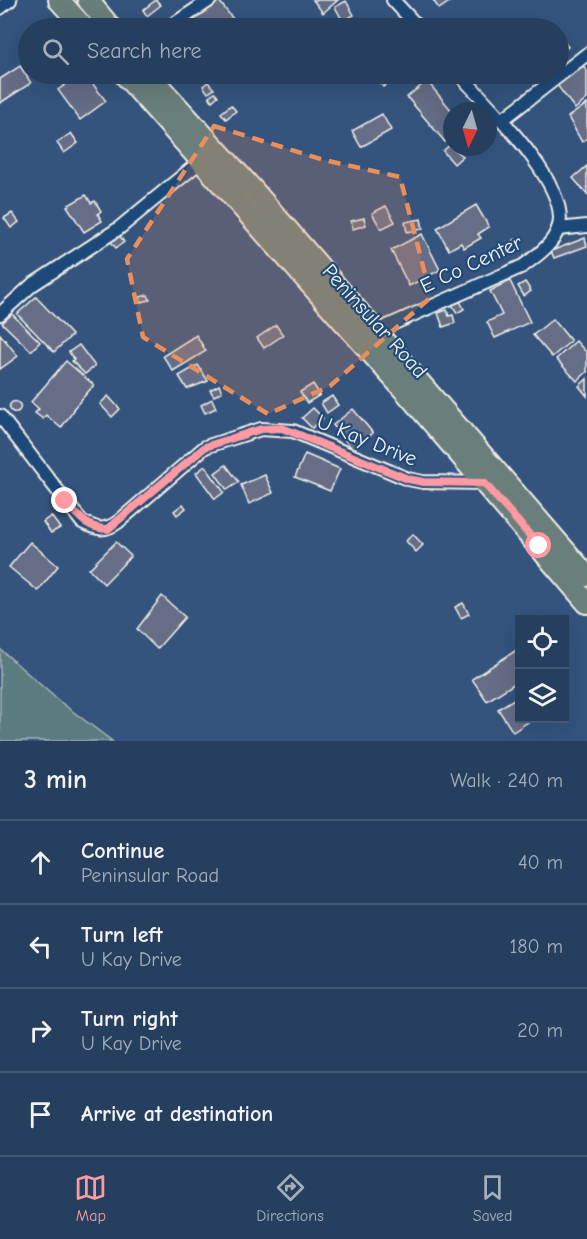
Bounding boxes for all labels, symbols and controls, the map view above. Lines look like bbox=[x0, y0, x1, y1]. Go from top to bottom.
search box bbox=[18, 18, 569, 84]
icon: search bbox=[39, 35, 72, 68]
text: Search here bbox=[87, 38, 202, 64]
north arrow bbox=[443, 102, 497, 156]
street label: E Co Center bbox=[416, 230, 527, 298]
street label: Peninsular Road bbox=[318, 259, 432, 383]
street label: U Kay Drive bbox=[313, 409, 421, 471]
route end bbox=[51, 487, 77, 513]
route start bbox=[525, 532, 551, 558]
map controls bbox=[515, 615, 569, 723]
button: locate bbox=[515, 615, 569, 669]
button: layers bbox=[515, 669, 569, 723]
text: 3 min bbox=[24, 765, 87, 795]
text: Walk · 240 m bbox=[450, 769, 563, 792]
text: Continue bbox=[81, 838, 164, 864]
icon: ahead bbox=[24, 846, 57, 879]
text: 40 m bbox=[518, 851, 563, 874]
text: Peninsular Road bbox=[81, 864, 219, 887]
text: Turn left bbox=[81, 922, 163, 948]
icon: left bbox=[24, 930, 57, 963]
text: 180 m bbox=[509, 935, 563, 958]
text: U Kay Drive bbox=[81, 948, 182, 971]
text: Turn right bbox=[81, 1006, 178, 1032]
icon: right bbox=[24, 1014, 57, 1047]
text: 20 m bbox=[517, 1019, 563, 1042]
text: U Kay Drive bbox=[81, 1032, 182, 1055]
icon: arrive bbox=[24, 1098, 57, 1131]
text: Arrive at destination bbox=[81, 1101, 273, 1127]
tab: Map bbox=[74, 1171, 107, 1225]
tab: Directions bbox=[256, 1171, 324, 1225]
tab: Saved bbox=[473, 1171, 513, 1225]

